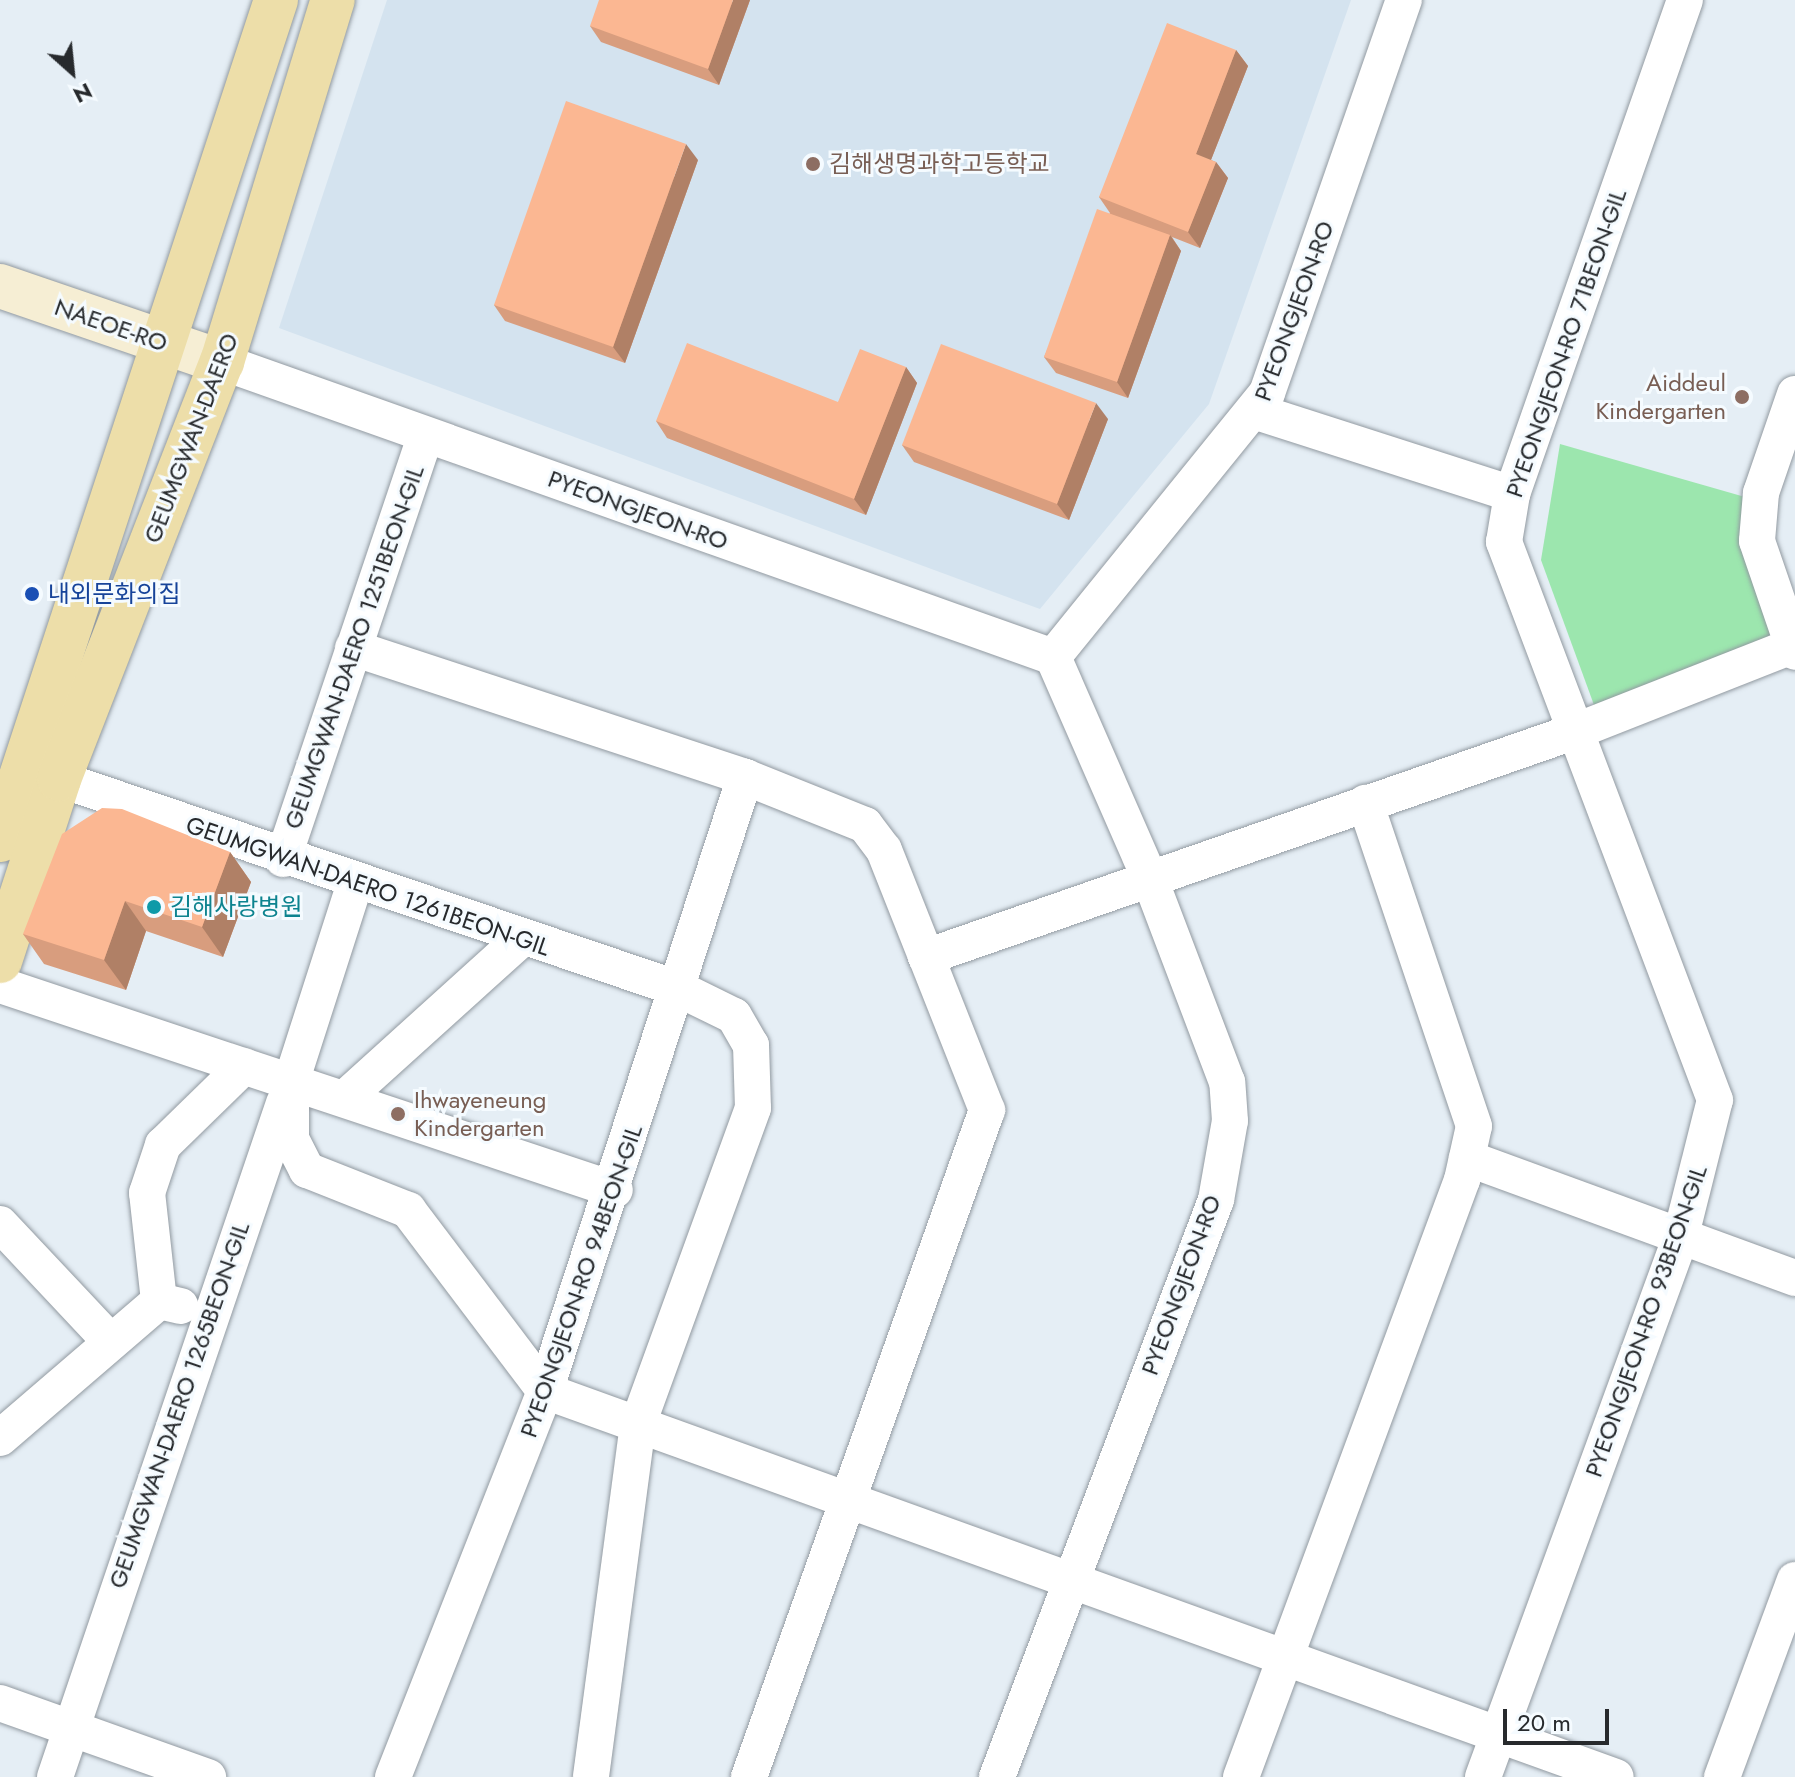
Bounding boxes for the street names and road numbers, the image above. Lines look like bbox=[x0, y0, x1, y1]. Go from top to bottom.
street label: PYEONGJEON-RO 71BEON-GIL bbox=[1500, 185, 1632, 501]
street label: PYEONGJEON-RO bbox=[1248, 217, 1340, 405]
street label: NAEOE-RO bbox=[51, 292, 171, 358]
street label: GEUMGWAN-DAERO bbox=[138, 329, 244, 547]
street label: GEUMGWAN-DAERO 1251BEON-GIL bbox=[278, 461, 430, 833]
street label: PYEONGJEON-RO bbox=[544, 464, 732, 556]
street label: GEUMGWAN-DAERO 1261BEON-GIL bbox=[182, 810, 554, 962]
street label: PYEONGJEON-RO 94BEON-GIL bbox=[514, 1121, 648, 1441]
street label: PYEONGJEON-RO 93BEON-GIL bbox=[1579, 1161, 1713, 1481]
street label: PYEONGJEON-RO bbox=[1135, 1191, 1227, 1379]
street label: GEUMGWAN-DAERO 1265BEON-GIL bbox=[103, 1218, 255, 1592]

